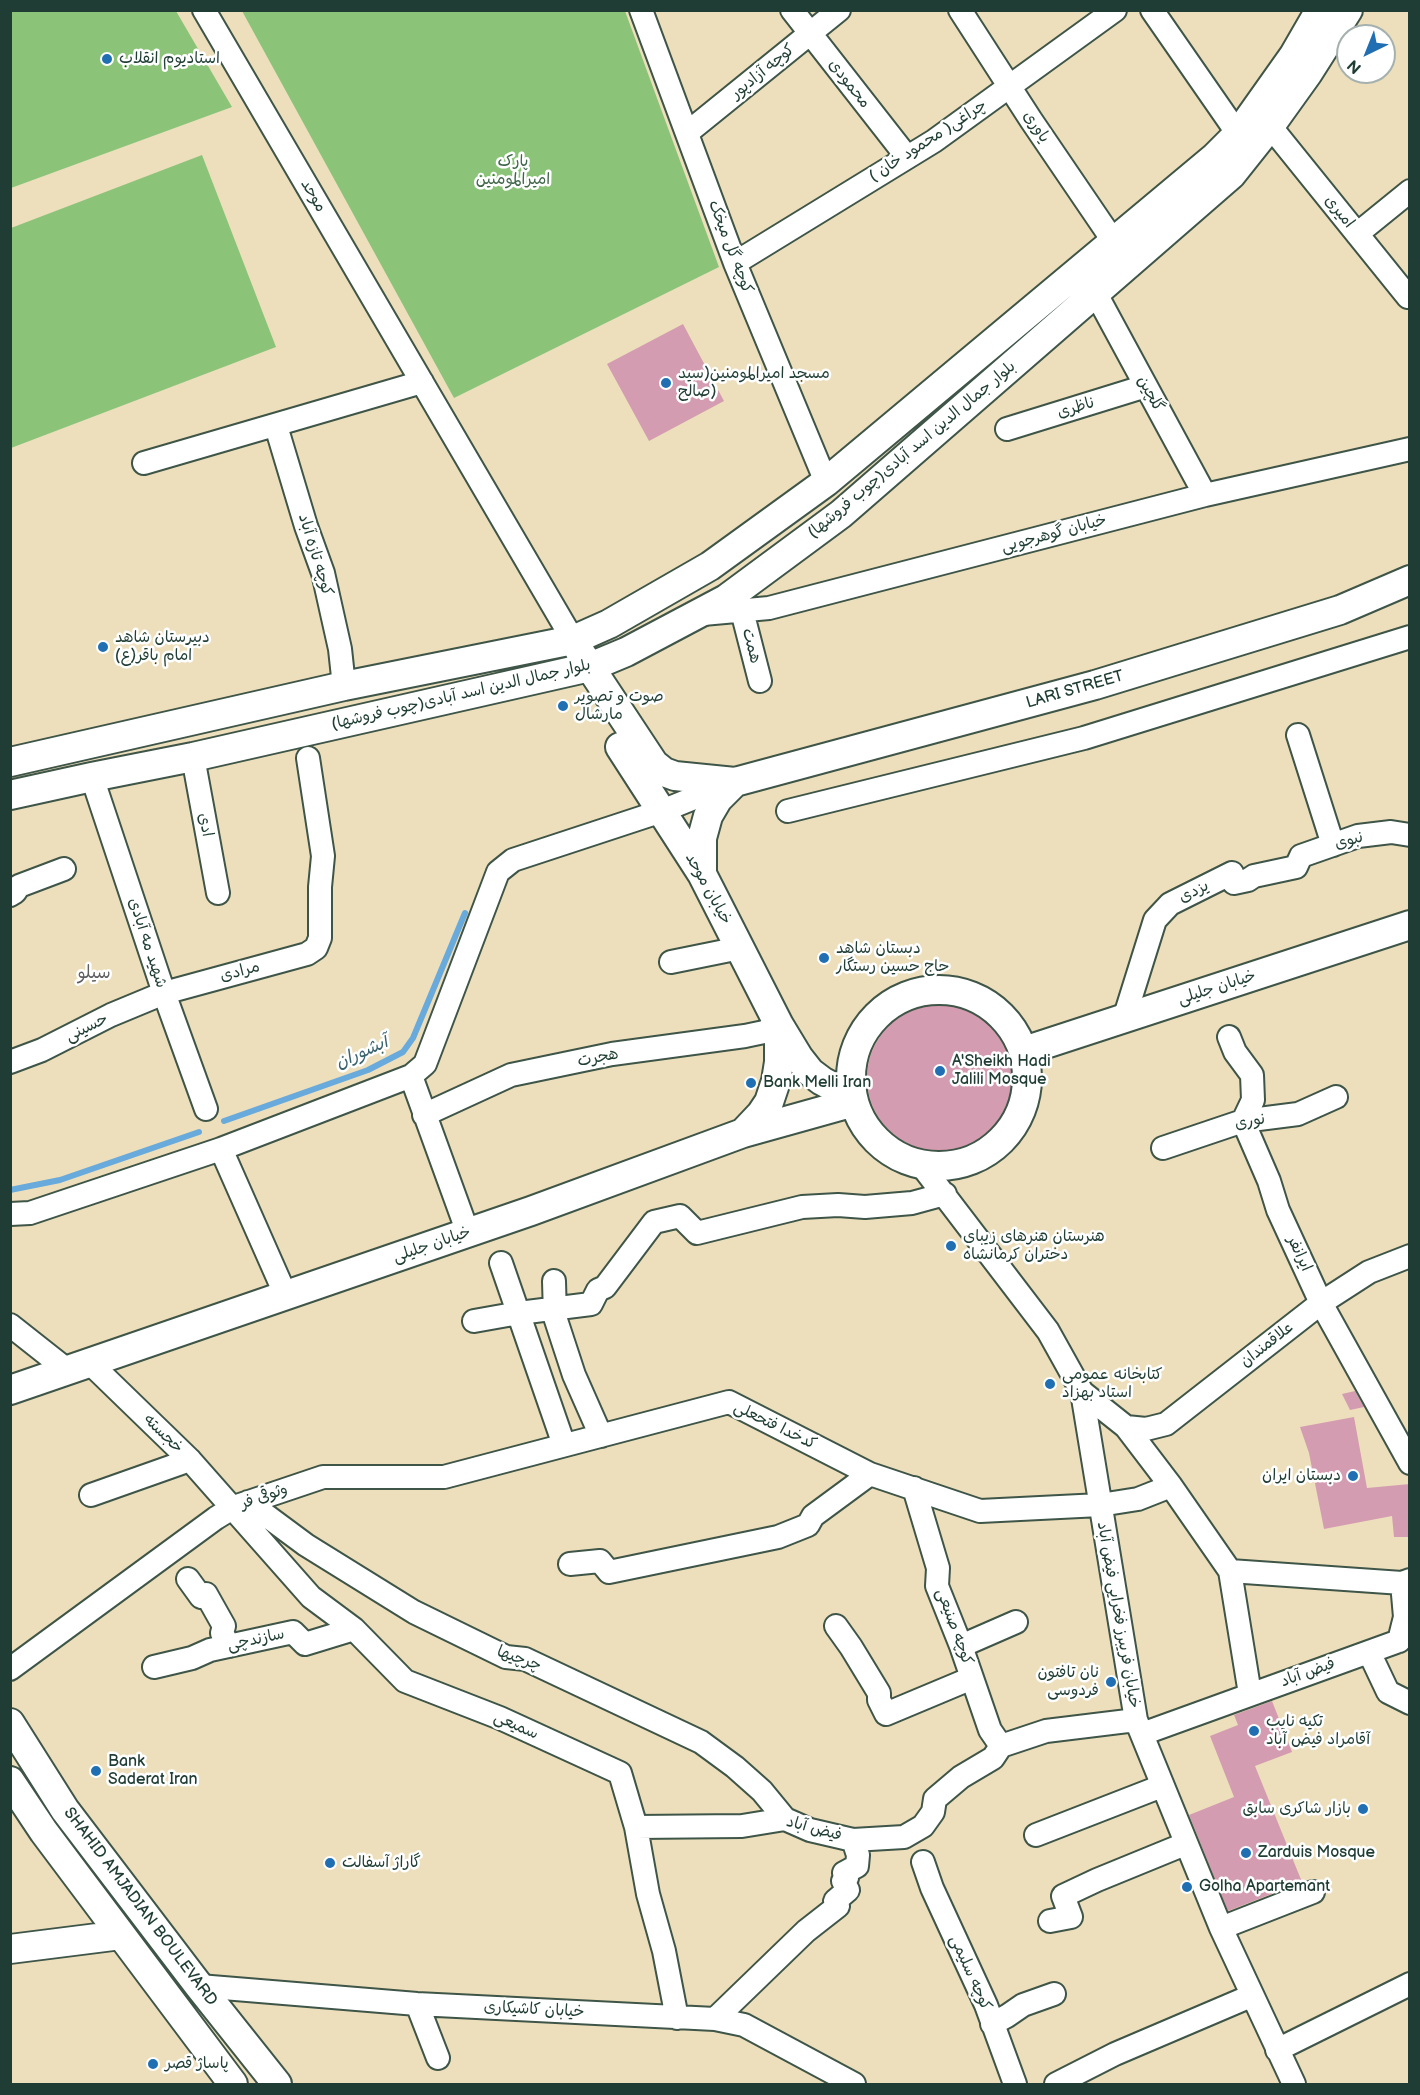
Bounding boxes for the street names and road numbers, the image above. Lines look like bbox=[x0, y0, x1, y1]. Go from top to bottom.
street label: کوچه آزادپور bbox=[727, 40, 799, 104]
street label: محمودی bbox=[824, 56, 874, 112]
street label: چراغی( محمود خان ) bbox=[866, 96, 990, 186]
street label: یاوری bbox=[1018, 107, 1054, 147]
street label: موحد bbox=[296, 176, 330, 216]
street label: امیری bbox=[1320, 192, 1358, 232]
street label: کوچه گل میخک bbox=[703, 198, 757, 296]
street label: بلوار جمال الدین اسد آبادی(چوب فروشها) bbox=[804, 357, 1020, 543]
street label: گلچین bbox=[1132, 373, 1168, 415]
street label: ناظری bbox=[1055, 393, 1097, 423]
street label: خیابان گوهرجویی bbox=[999, 511, 1109, 557]
street label: کوچه تازه آباد bbox=[293, 512, 337, 598]
street label: همت bbox=[737, 626, 765, 666]
street label: بلوار جمال الدین اسد آبادی(چوب فروشها) bbox=[330, 656, 592, 734]
street label: LARI STREET bbox=[1024, 667, 1126, 713]
street label: ادی bbox=[193, 811, 217, 839]
street label: نبوی bbox=[1332, 828, 1366, 854]
street label: خیابان موحد bbox=[681, 850, 735, 928]
street label: یزدی bbox=[1176, 877, 1212, 907]
street label: شهید مه آبادی bbox=[123, 895, 171, 991]
street label: مرادی bbox=[218, 958, 262, 986]
street label: خیابان جلیلی bbox=[1176, 966, 1258, 1010]
street label: حسینی bbox=[63, 1010, 111, 1046]
street label: هجرت bbox=[576, 1045, 620, 1071]
street label: نوری bbox=[1233, 1110, 1267, 1134]
street label: خیابان جلیلی bbox=[391, 1223, 473, 1267]
street label: ایرانفر bbox=[1283, 1233, 1315, 1275]
street label: علاقمندان bbox=[1237, 1318, 1297, 1372]
street label: کدخدا فتحعلی bbox=[731, 1398, 819, 1454]
street label: خجسته bbox=[139, 1410, 187, 1458]
street label: وثوقی فر bbox=[238, 1480, 290, 1514]
street label: خیابان فریبرز فخرایی فیض آباد bbox=[1092, 1520, 1144, 1710]
street label: کوچه صنیعی bbox=[931, 1586, 977, 1668]
street label: سازندچی bbox=[226, 1625, 286, 1655]
street label: چرچیها bbox=[494, 1642, 544, 1676]
street label: فیض آباد bbox=[1278, 1654, 1338, 1692]
street label: سمیعی bbox=[491, 1708, 541, 1744]
street label: SHAHID AMJADIAN BOULEVARD bbox=[59, 1804, 221, 2010]
street label: فیض آباد bbox=[784, 1812, 844, 1846]
street label: کوچه سلیمی bbox=[945, 1932, 995, 2014]
street label: خیابان کاشیکاری bbox=[483, 1998, 585, 2022]

